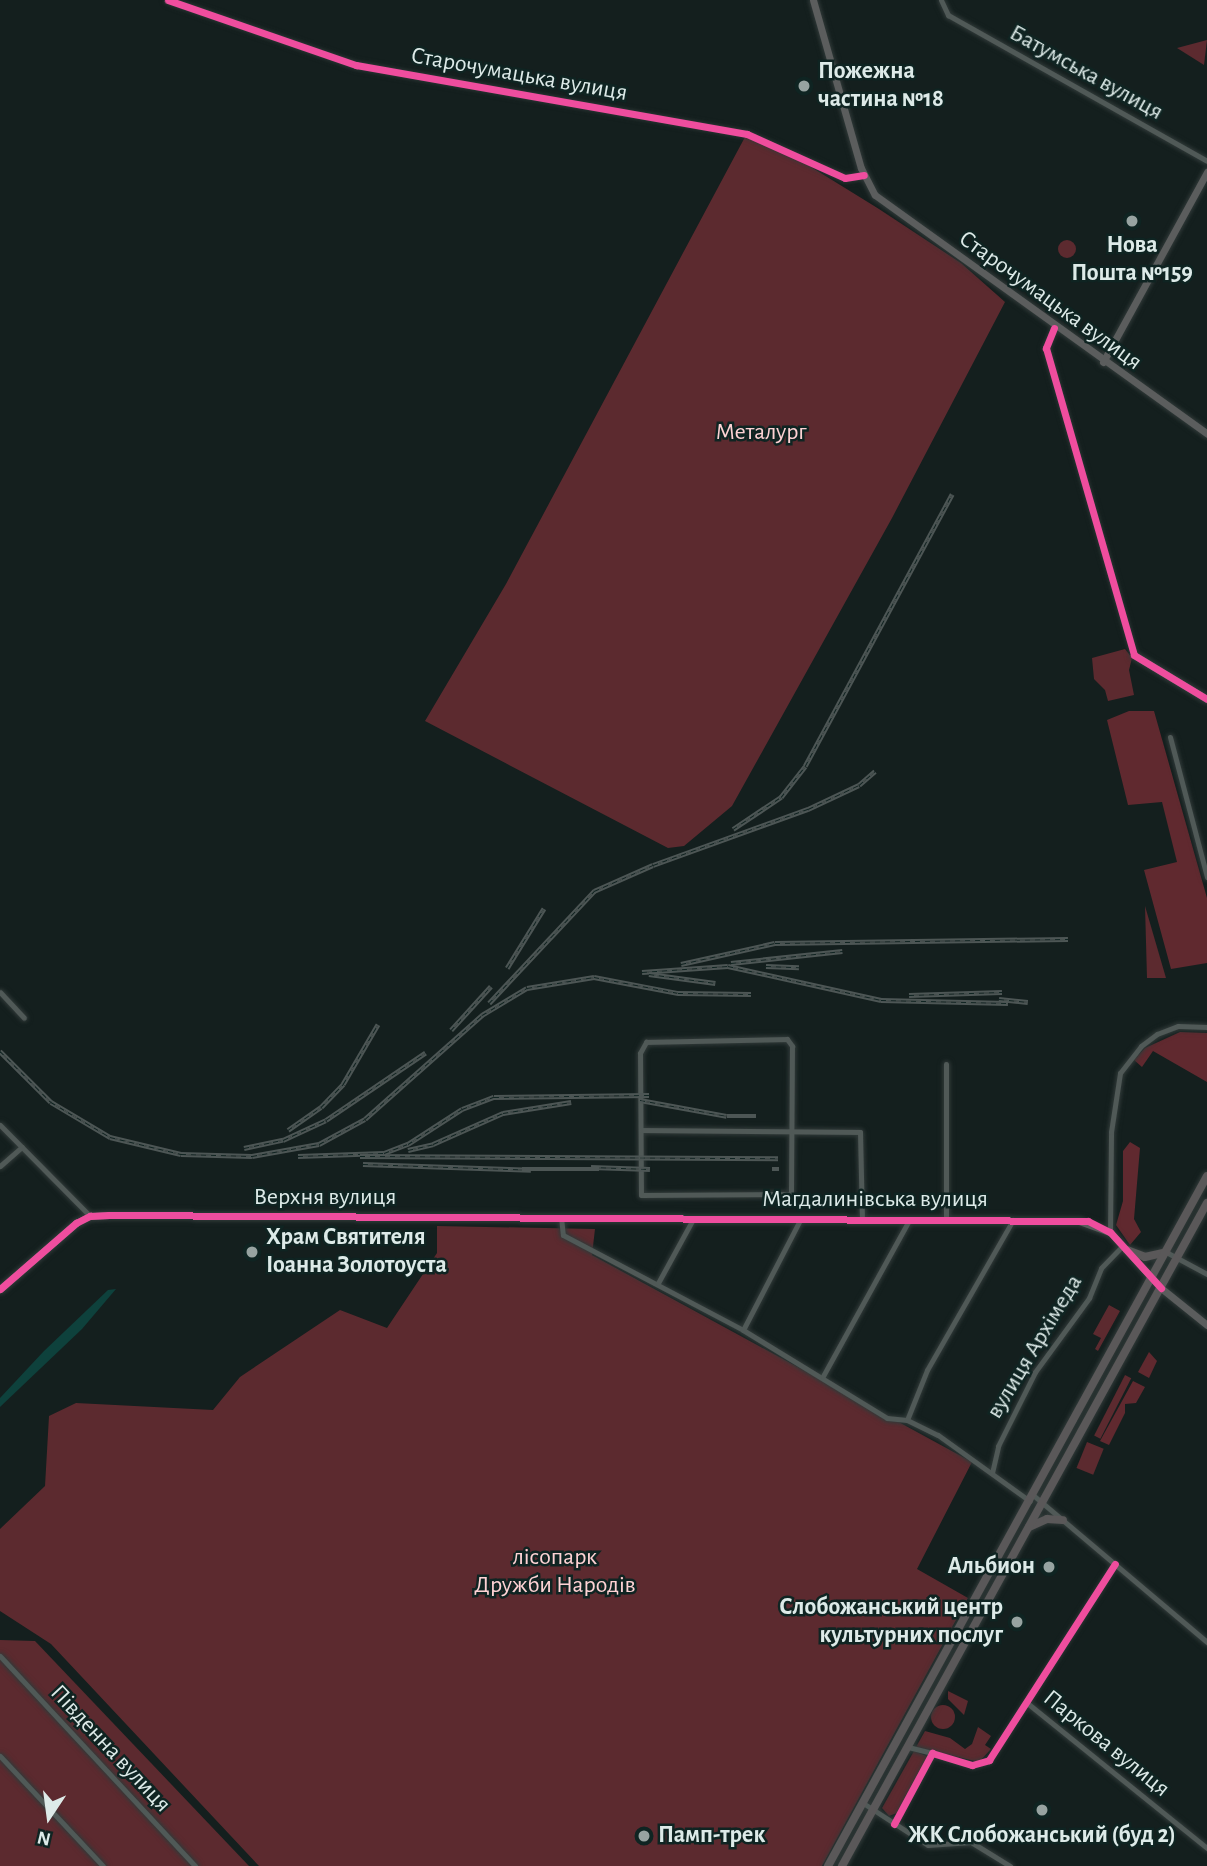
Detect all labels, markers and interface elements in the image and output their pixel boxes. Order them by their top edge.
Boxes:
street label: Батумська вулиця [1004,19,1168,127]
street label: Старочумацька вулиця [408,42,630,108]
place label: Пожежна частина №18 [818,58,944,114]
marker: Пожежна частина №18 [796,78,812,94]
marker: Нова Пошта №159 [1124,213,1140,229]
street label: Старочумацька вулиця [953,225,1147,377]
place label: Нова Пошта №159 [1071,232,1193,288]
park label: Металург [715,419,807,447]
street label: Верхня вулиця [254,1184,396,1212]
street label: Магдалинівська вулиця [762,1186,988,1214]
place label: Храм Святителя Іоанна Золотоуста [266,1224,447,1280]
marker: Храм Святителя Іоанна Золотоуста [244,1244,260,1260]
street label: вулиця Архімеда [981,1270,1089,1424]
park label: лісопарк Дружби Народів [474,1544,636,1600]
place label: Альбион [948,1553,1035,1581]
marker: Альбион [1041,1559,1057,1575]
place label: Слобожанський центр культурних послуг [779,1594,1003,1650]
marker: Слобожанський центр культурних послуг [1009,1614,1025,1630]
street label: Південна вулиця [44,1679,176,1819]
street label: Паркова вулиця [1037,1684,1175,1804]
north arrow [14,1782,84,1852]
marker: ЖК Слобожанський (буд 2) [1034,1802,1050,1818]
place label: Памп-трек [658,1822,765,1850]
place label: ЖК Слобожанський (буд 2) [908,1822,1176,1850]
text: N [36,1827,53,1849]
marker: Памп-трек [636,1828,652,1844]

